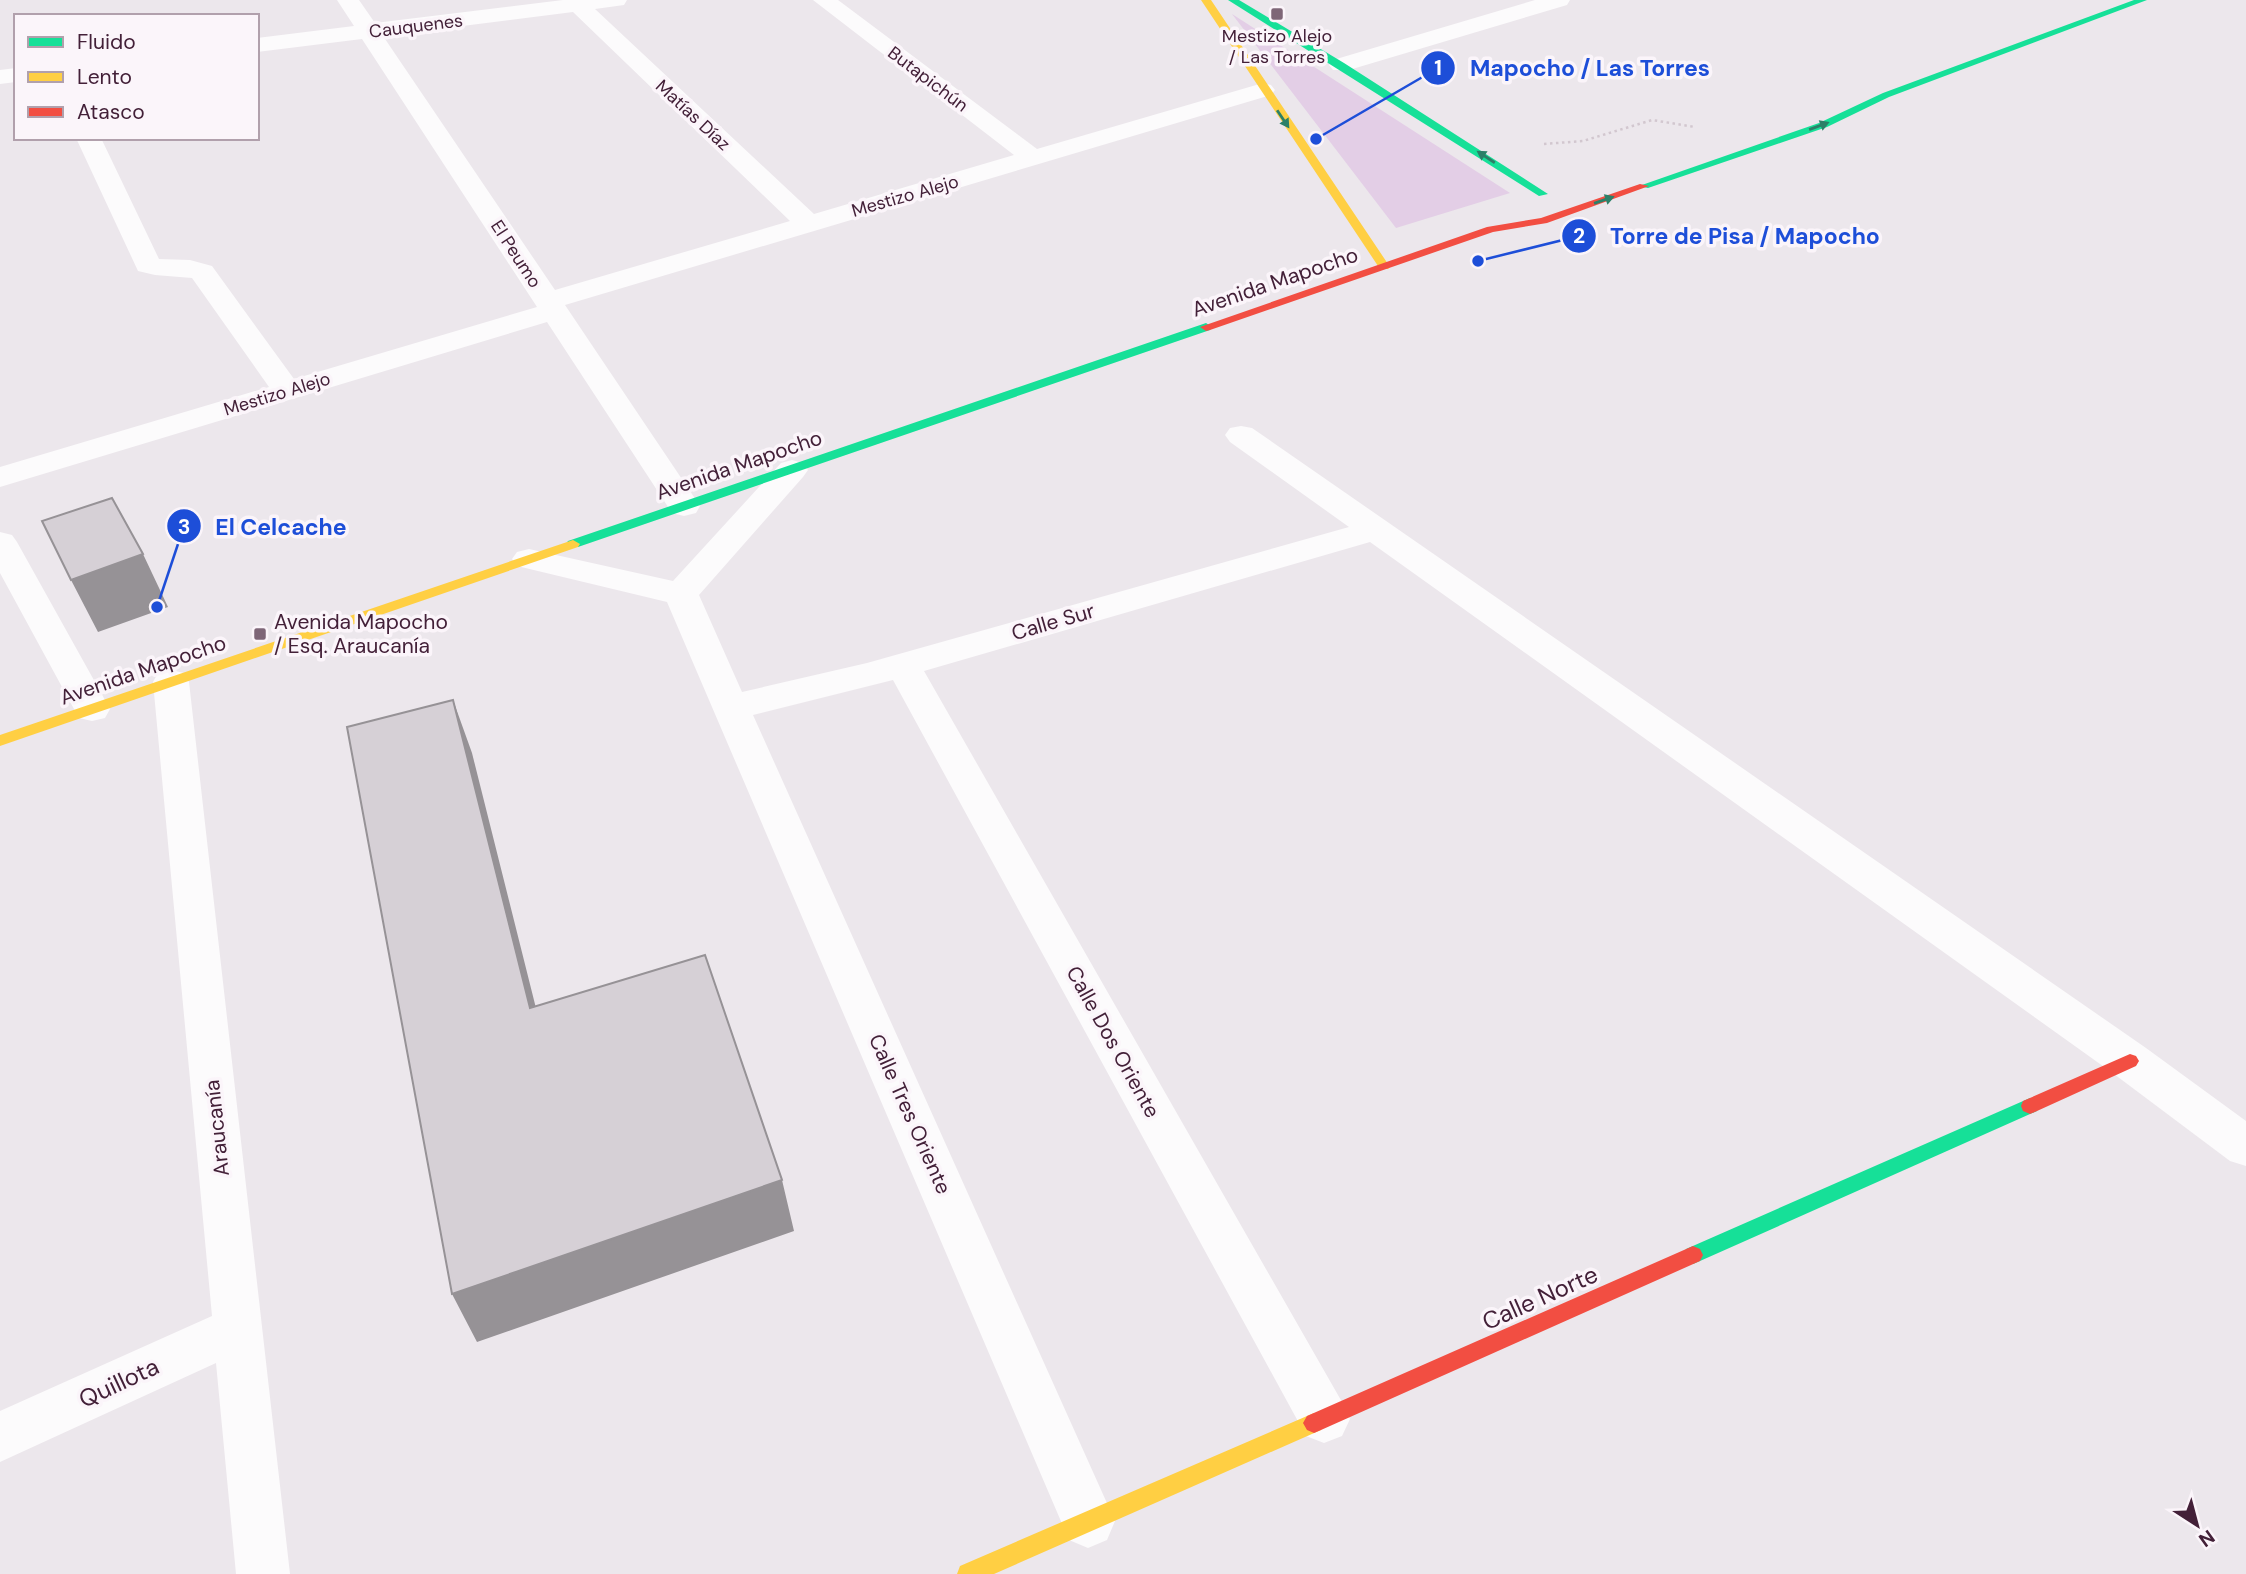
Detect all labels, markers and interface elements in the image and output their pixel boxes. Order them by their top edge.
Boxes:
marker: Mestizo Alejo / Las Torres [1269,6,1285,22]
street label: Cauquenes [368,8,464,44]
legend [14,14,259,140]
place label: Mestizo Alejo / Las Torres [1222,24,1332,69]
text: Fluido [77,28,136,56]
street label: Butapichún [883,41,973,117]
callout: Mapocho / Las Torres [1421,46,1724,90]
text: Mapocho / Las Torres [1470,53,1710,83]
text: 1 [1434,54,1442,82]
text: Lento [77,63,132,91]
street label: Matías Díaz [651,74,735,156]
text: Atasco [77,98,145,126]
one-way arrow [1276,110,1290,128]
one-way arrow [1809,120,1830,131]
one-way arrow [1476,151,1495,164]
street label: Mestizo Alejo [849,169,961,223]
one-way arrow [1594,194,1615,205]
callout: Torre de Pisa / Mapocho [1562,214,1894,258]
street label: El Peumo [485,216,547,292]
text: Torre de Pisa / Mapocho [1610,221,1880,251]
text: 2 [1573,222,1585,250]
street label: Avenida Mapocho [1188,240,1362,324]
street label: Mestizo Alejo [221,366,333,422]
street label: Avenida Mapocho [652,423,826,507]
callout: El Celcache [167,504,361,548]
text: El Celcache [215,512,347,542]
text: 3 [178,513,190,541]
street label: Calle Sur [1008,597,1098,647]
place label: Avenida Mapocho / Esq. Araucanía [274,608,448,660]
marker: Avenida Mapocho / Esq. Araucanía [252,626,268,642]
street label: Avenida Mapocho [56,628,230,712]
street label: Calle Dos Oriente [1060,961,1166,1123]
street label: Calle Tres Oriente [862,1030,958,1198]
street label: Araucanía [198,1078,236,1178]
street label: Calle Norte [1477,1258,1602,1337]
street label: Quillota [74,1351,164,1415]
north arrow [2162,1490,2232,1560]
text: N [2194,1524,2220,1553]

